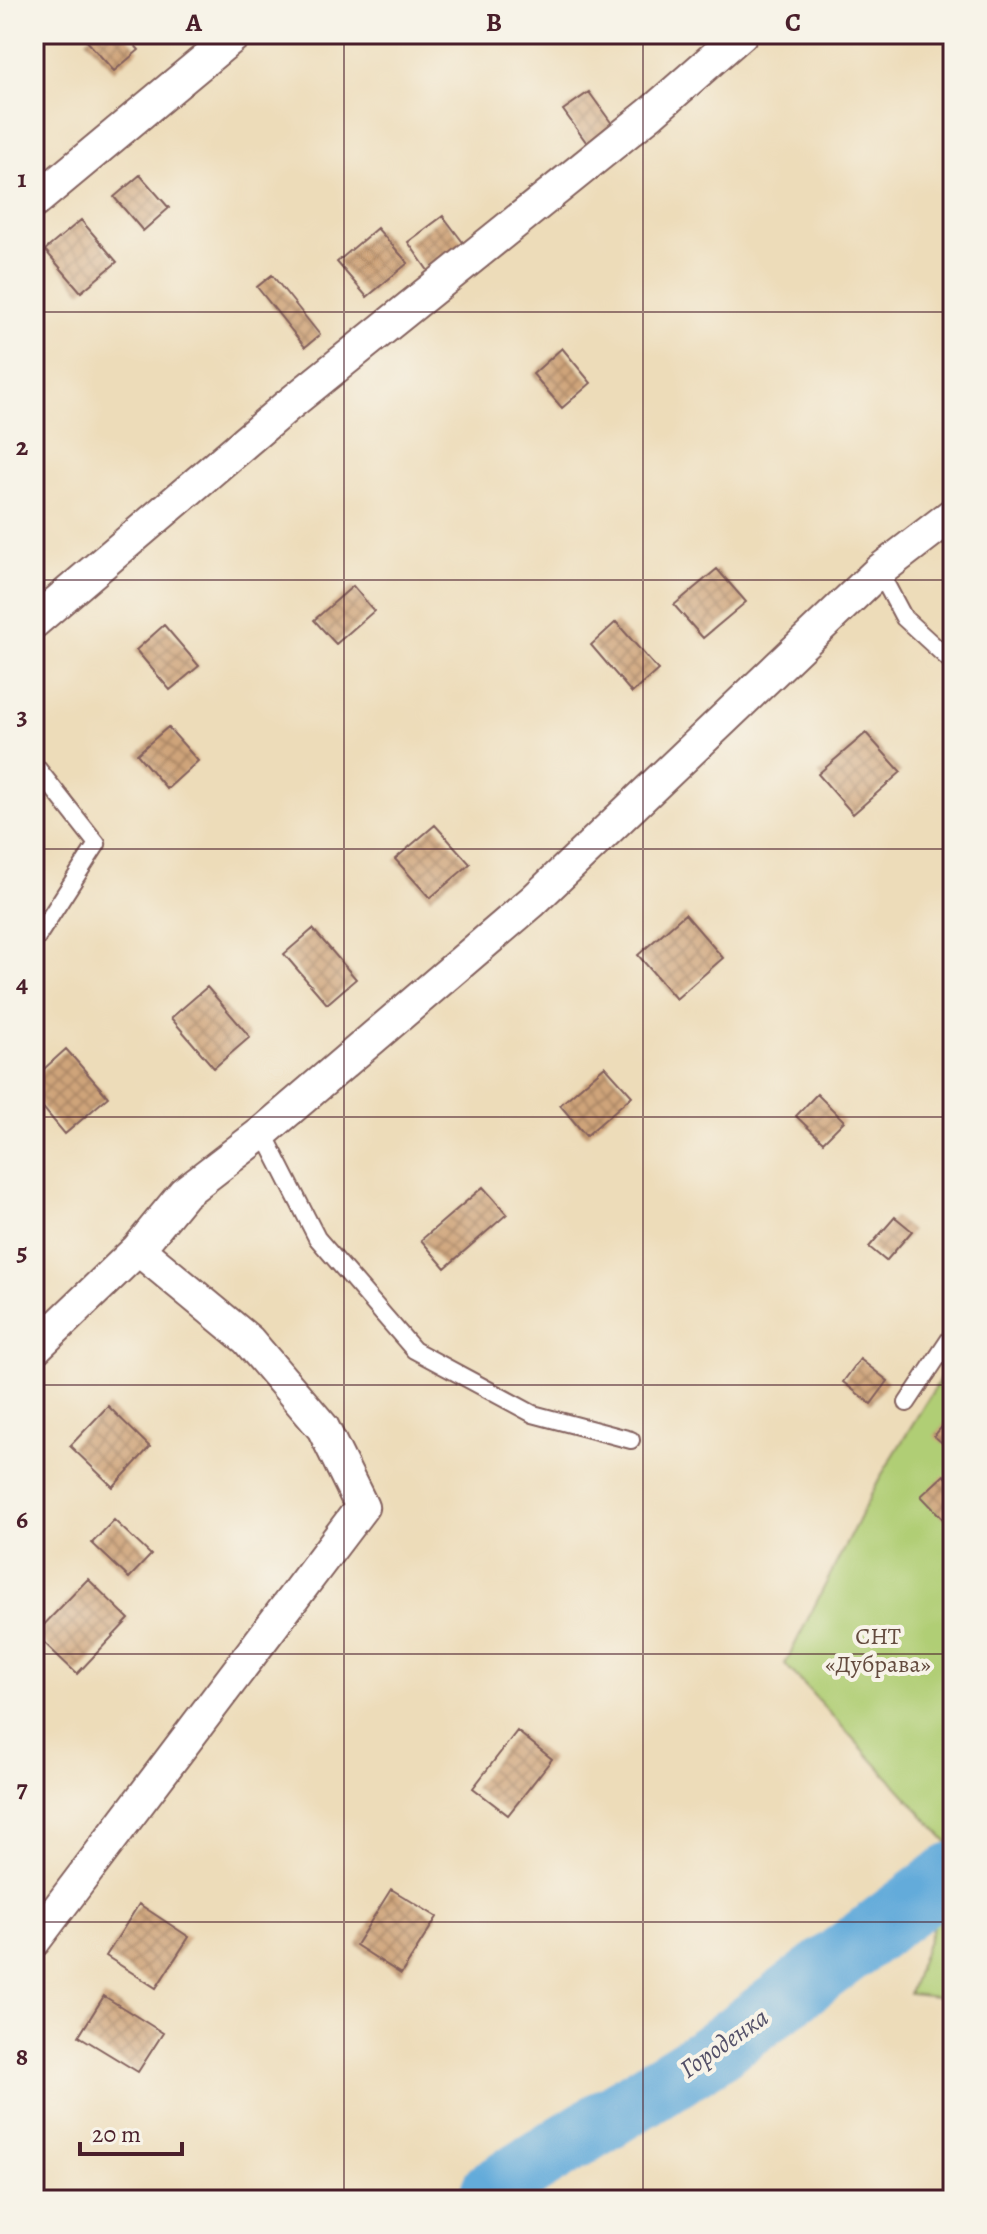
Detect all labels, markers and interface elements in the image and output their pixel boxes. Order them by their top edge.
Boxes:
text: A [185,5,203,40]
text: B [486,5,502,40]
text: C [785,5,801,40]
text: 1 [17,161,27,196]
text: 2 [16,429,29,464]
text: 3 [16,698,28,733]
text: 4 [16,966,28,1001]
text: 5 [16,1234,28,1269]
text: 6 [16,1502,28,1537]
park label: СНТ «Дубрава» [825,1620,931,1680]
text: 7 [16,1771,28,1806]
water label: Городенка [673,2000,775,2086]
text: 8 [16,2039,28,2074]
scale bar [80,2106,182,2156]
text: 20 m [92,2118,141,2150]

